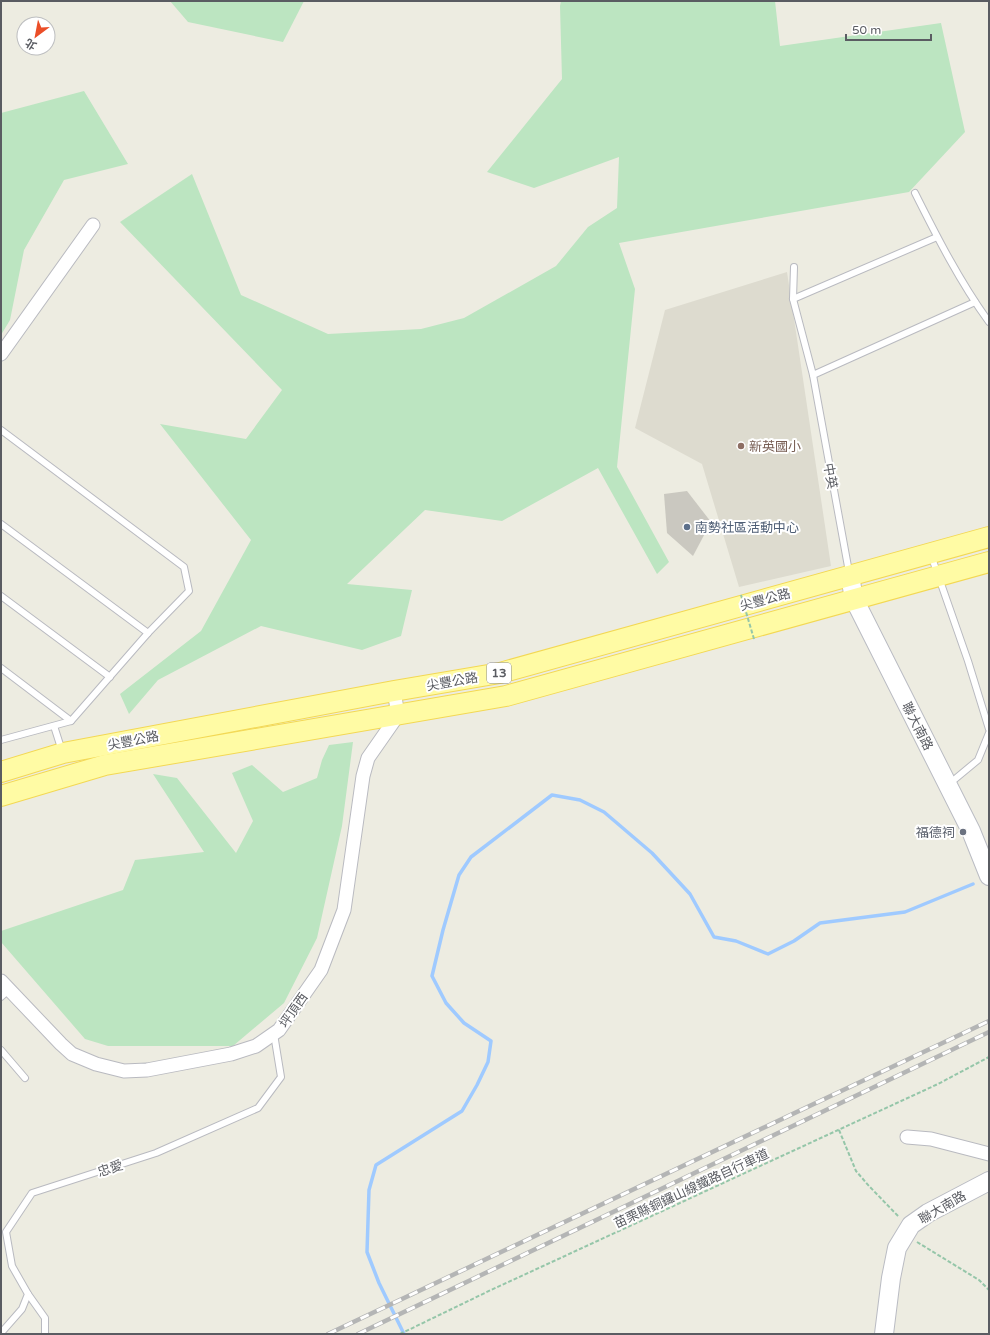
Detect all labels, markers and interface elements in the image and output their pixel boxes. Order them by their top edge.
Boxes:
north arrow [16,16,56,56]
scale bar [846,16,931,42]
text: 50 m [852,23,881,37]
text: 北 [23,36,39,52]
place label: 新英國小 [749,439,801,455]
marker: 新英國小 [736,441,746,451]
street label: 中英 [820,462,840,490]
place label: 南勢社區活動中心 [695,520,799,536]
marker: 南勢社區活動中心 [682,522,692,532]
street label: 尖豐公路 [738,586,792,614]
road number: 13 [487,663,511,683]
street label: 尖豐公路 [425,670,479,694]
street label: 聯大南路 [898,700,936,753]
street label: 尖豐公路 [106,728,160,754]
place label: 福德祠 [916,825,955,841]
marker: 福德祠 [958,827,968,837]
street label: 坪頂西 [276,990,312,1031]
street label: 苗栗縣銅鑼山線鐵路自行車道 [611,1146,771,1232]
street label: 忠愛 [95,1157,125,1181]
street label: 聯大南路 [916,1188,969,1228]

